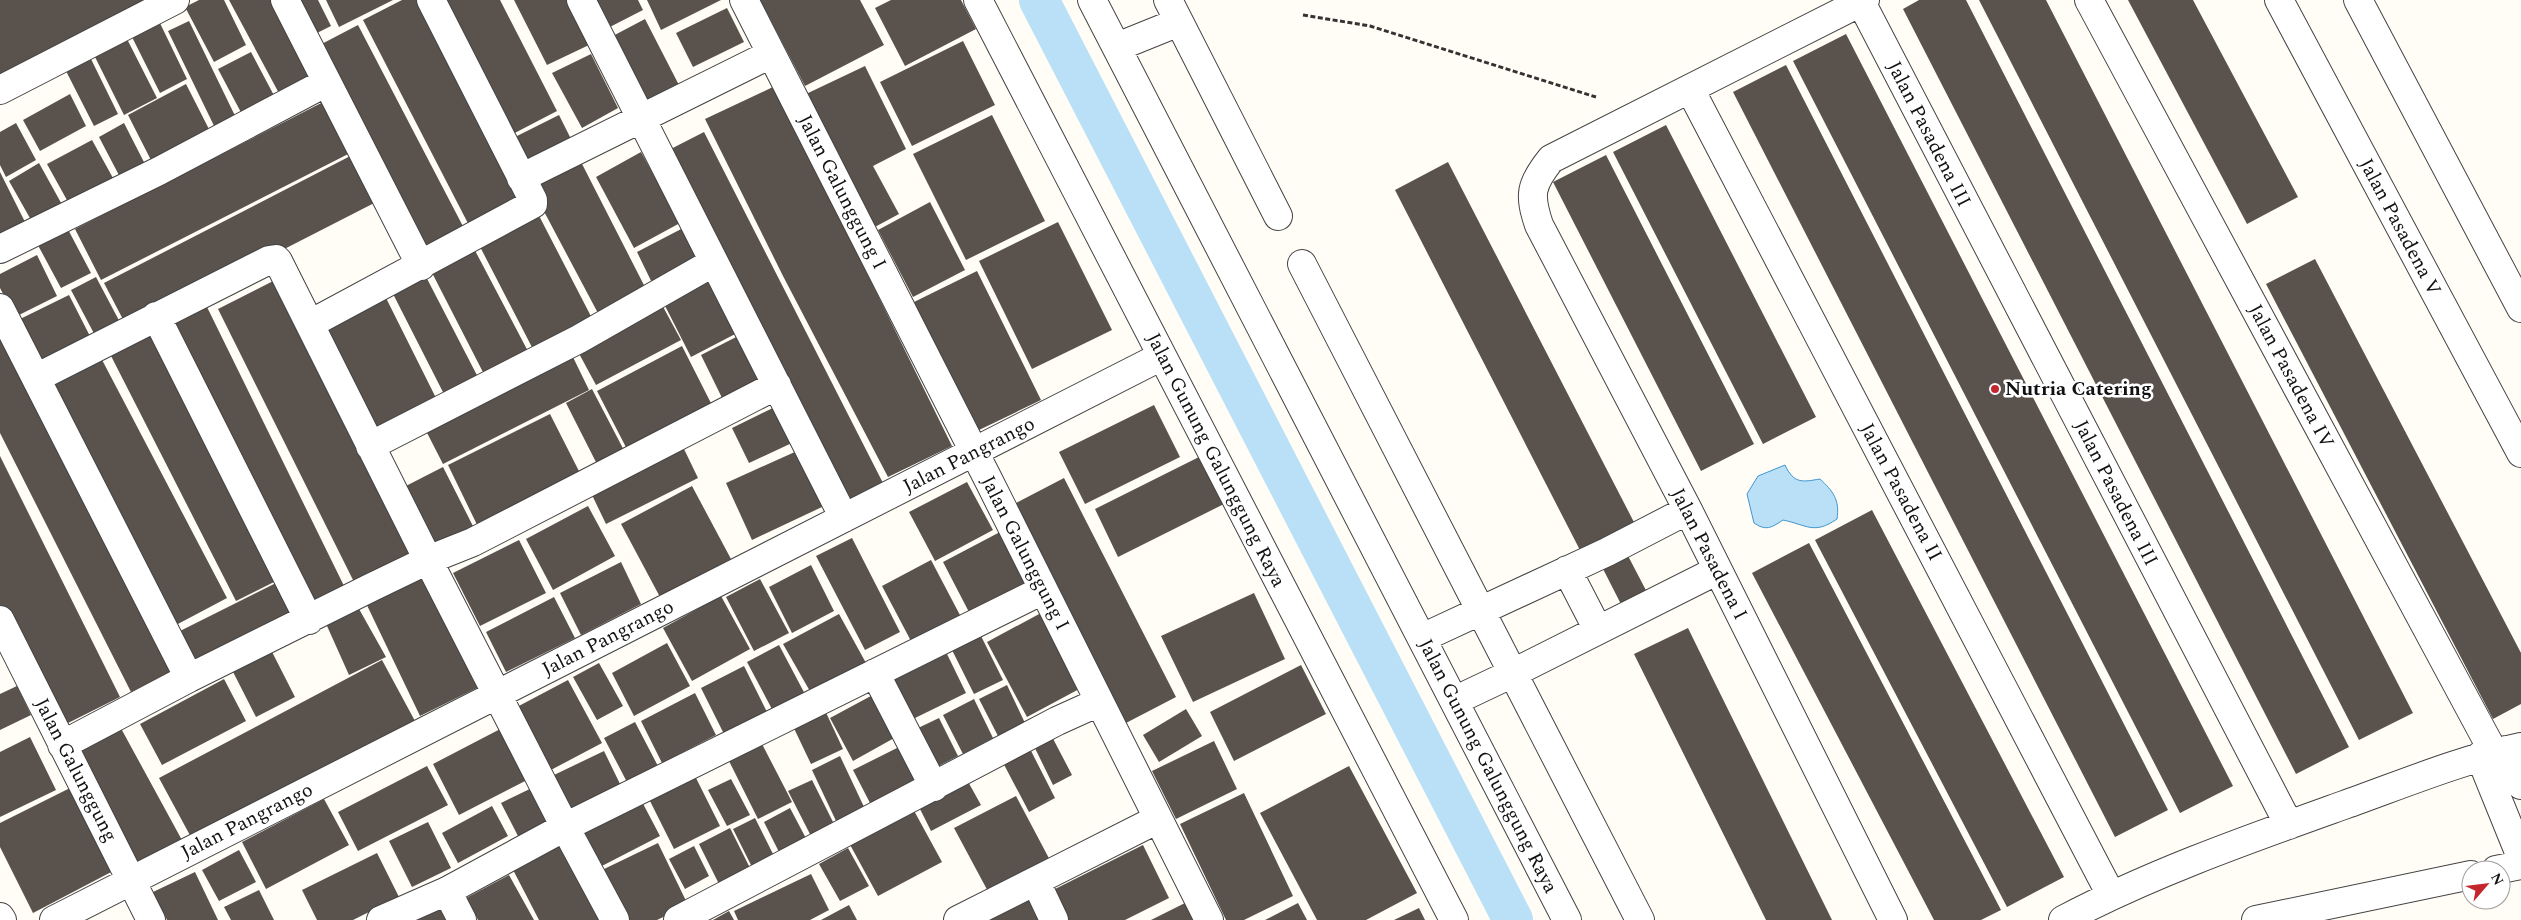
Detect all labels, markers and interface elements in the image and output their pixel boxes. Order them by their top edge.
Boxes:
street label: Jalan Pasadena III [1879,56,1979,212]
street label: Jalan Galunggung I [790,109,894,275]
street label: Jalan Pasadena V [2351,153,2449,301]
street label: Jalan Pasadena IV [2240,299,2342,454]
street label: Jalan Gunung Galunggung Raya [1139,327,1294,593]
place label: Nutria Catering [2005,374,2152,404]
marker: Nutria Catering [1989,383,2001,395]
street label: Jalan Pangrango [898,409,1040,501]
street label: Jalan Pasadena III [2066,415,2166,571]
street label: Jalan Pasadena II [1852,418,1950,566]
street label: Jalan Galunggung I [973,470,1077,636]
street label: Jalan Pasadena I [1663,483,1755,625]
street label: Jalan Pangrango [537,592,679,684]
street label: Jalan Gunung Galunggung Raya [1411,633,1566,899]
street label: Jalan Galunggung [27,693,125,847]
street label: Jalan Pangrango [176,775,318,867]
north arrow [2461,860,2511,910]
text: N [2485,869,2509,889]

